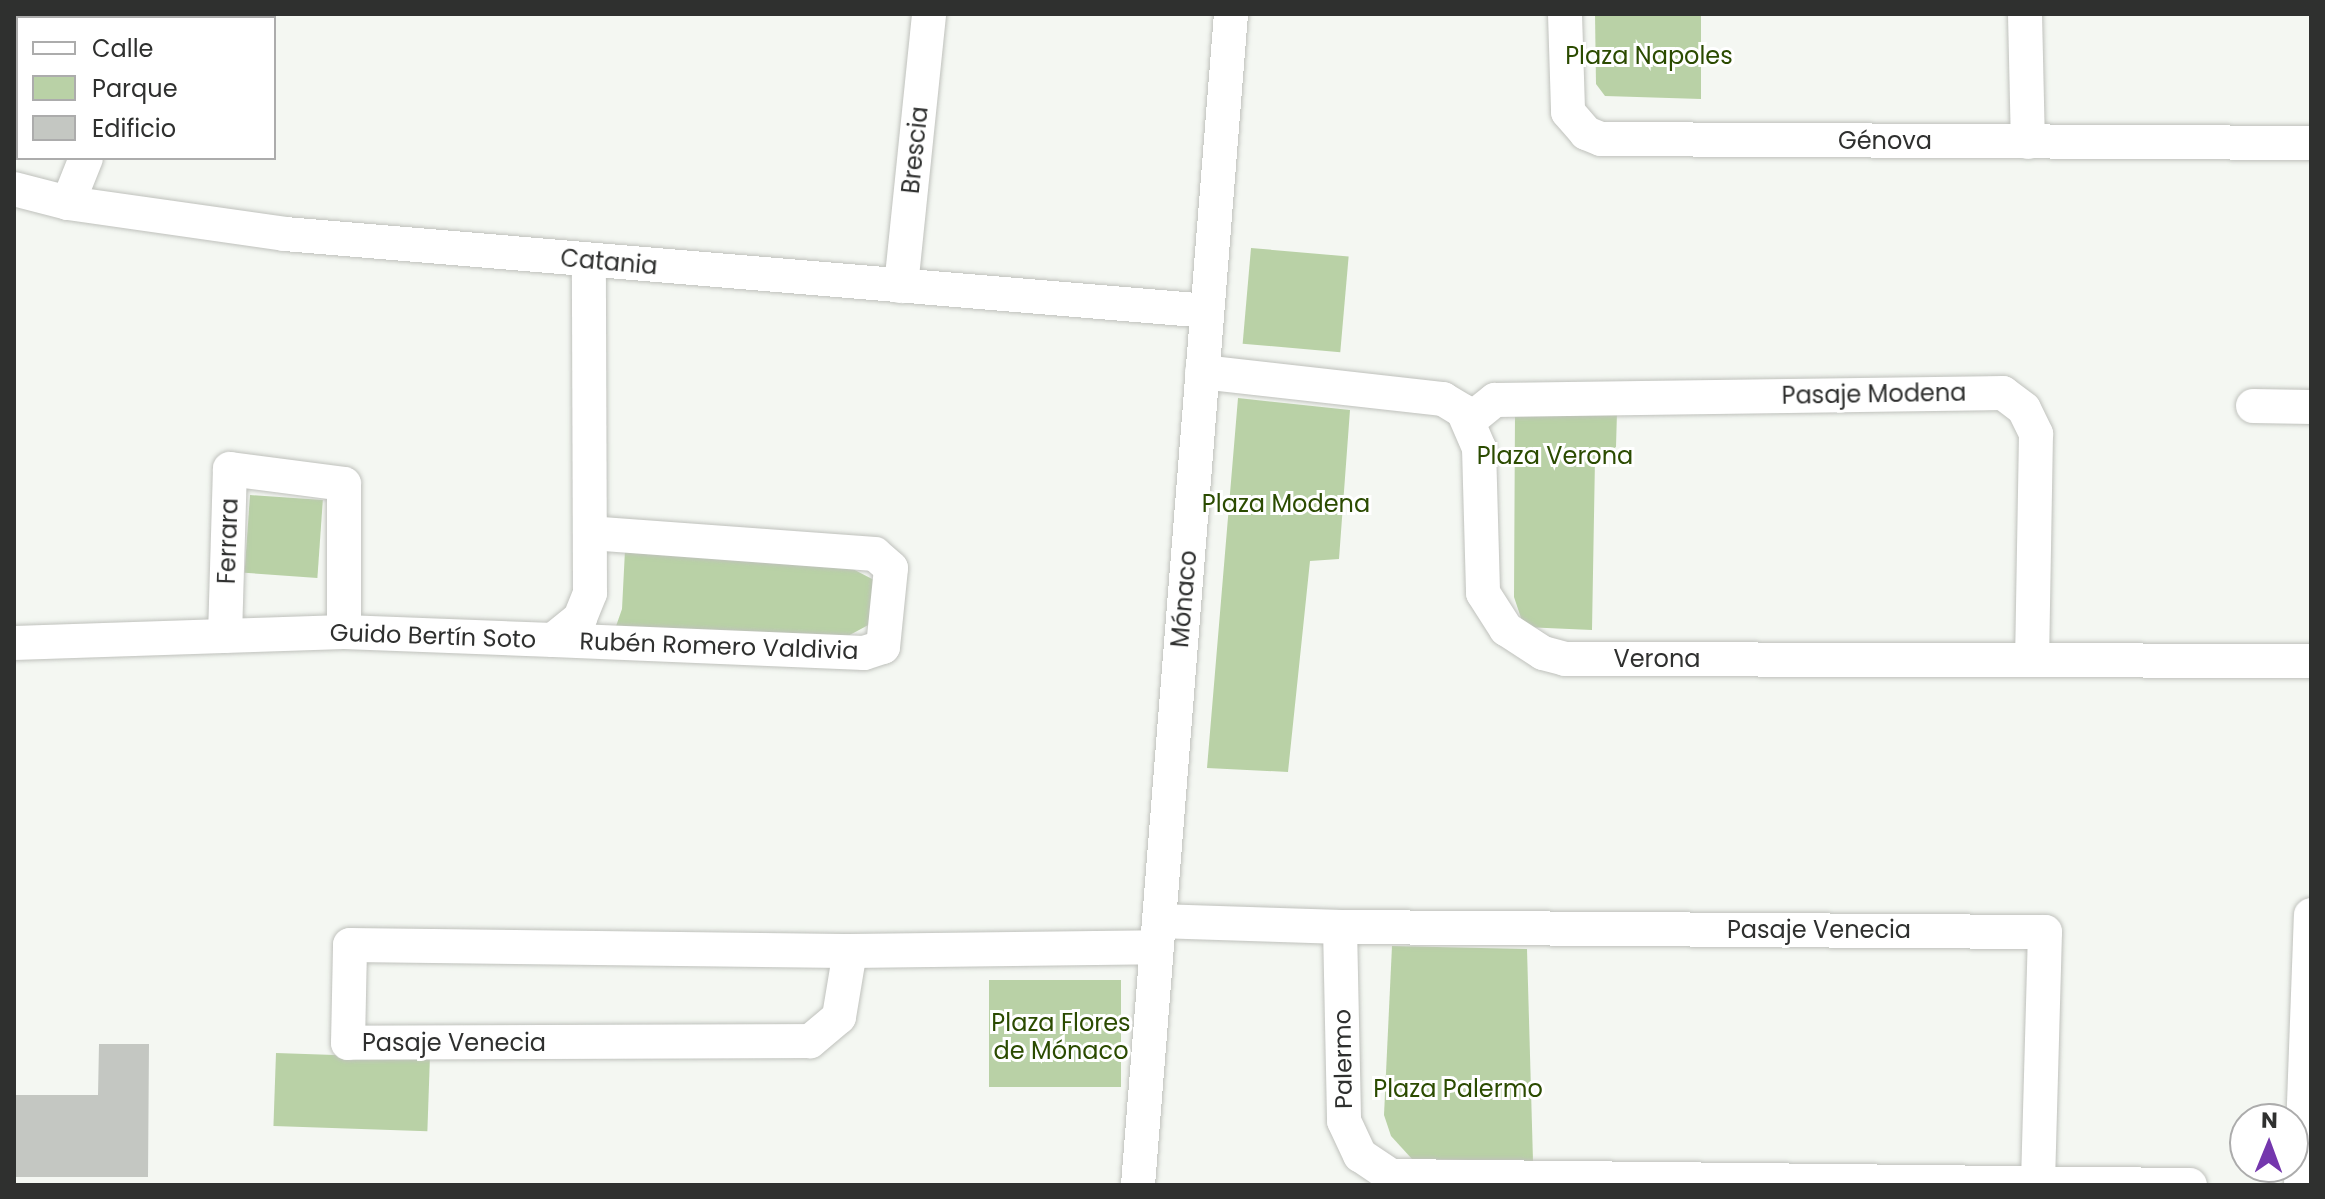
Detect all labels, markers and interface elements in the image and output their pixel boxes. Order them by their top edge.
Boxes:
legend [16,16,276,160]
text: Calle [92,32,153,65]
park label: Plaza Napoles [1565,42,1733,70]
text: Parque [92,72,178,105]
street label: Brescia [896,105,934,195]
text: Edificio [92,112,176,145]
street label: Génova [1838,127,1932,155]
street label: Catania [559,243,659,281]
street label: Pasaje Modena [1781,378,1967,410]
park label: Plaza Verona [1477,442,1633,470]
park label: Plaza Modena [1202,490,1370,518]
street label: Ferrara [212,497,244,585]
street label: Mónaco [1165,549,1203,649]
street label: Guido Bertín Soto [329,618,537,654]
street label: Rubén Romero Valdivia [579,627,859,665]
street label: Verona [1614,645,1700,673]
street label: Pasaje Venecia [1727,916,1911,944]
park label: Plaza Flores de Mónaco [991,1009,1131,1065]
street label: Palermo [1328,1009,1358,1109]
street label: Pasaje Venecia [362,1029,546,1057]
park label: Plaza Palermo [1373,1075,1543,1103]
north arrow [2229,1103,2309,1183]
text: N [2261,1105,2278,1136]

